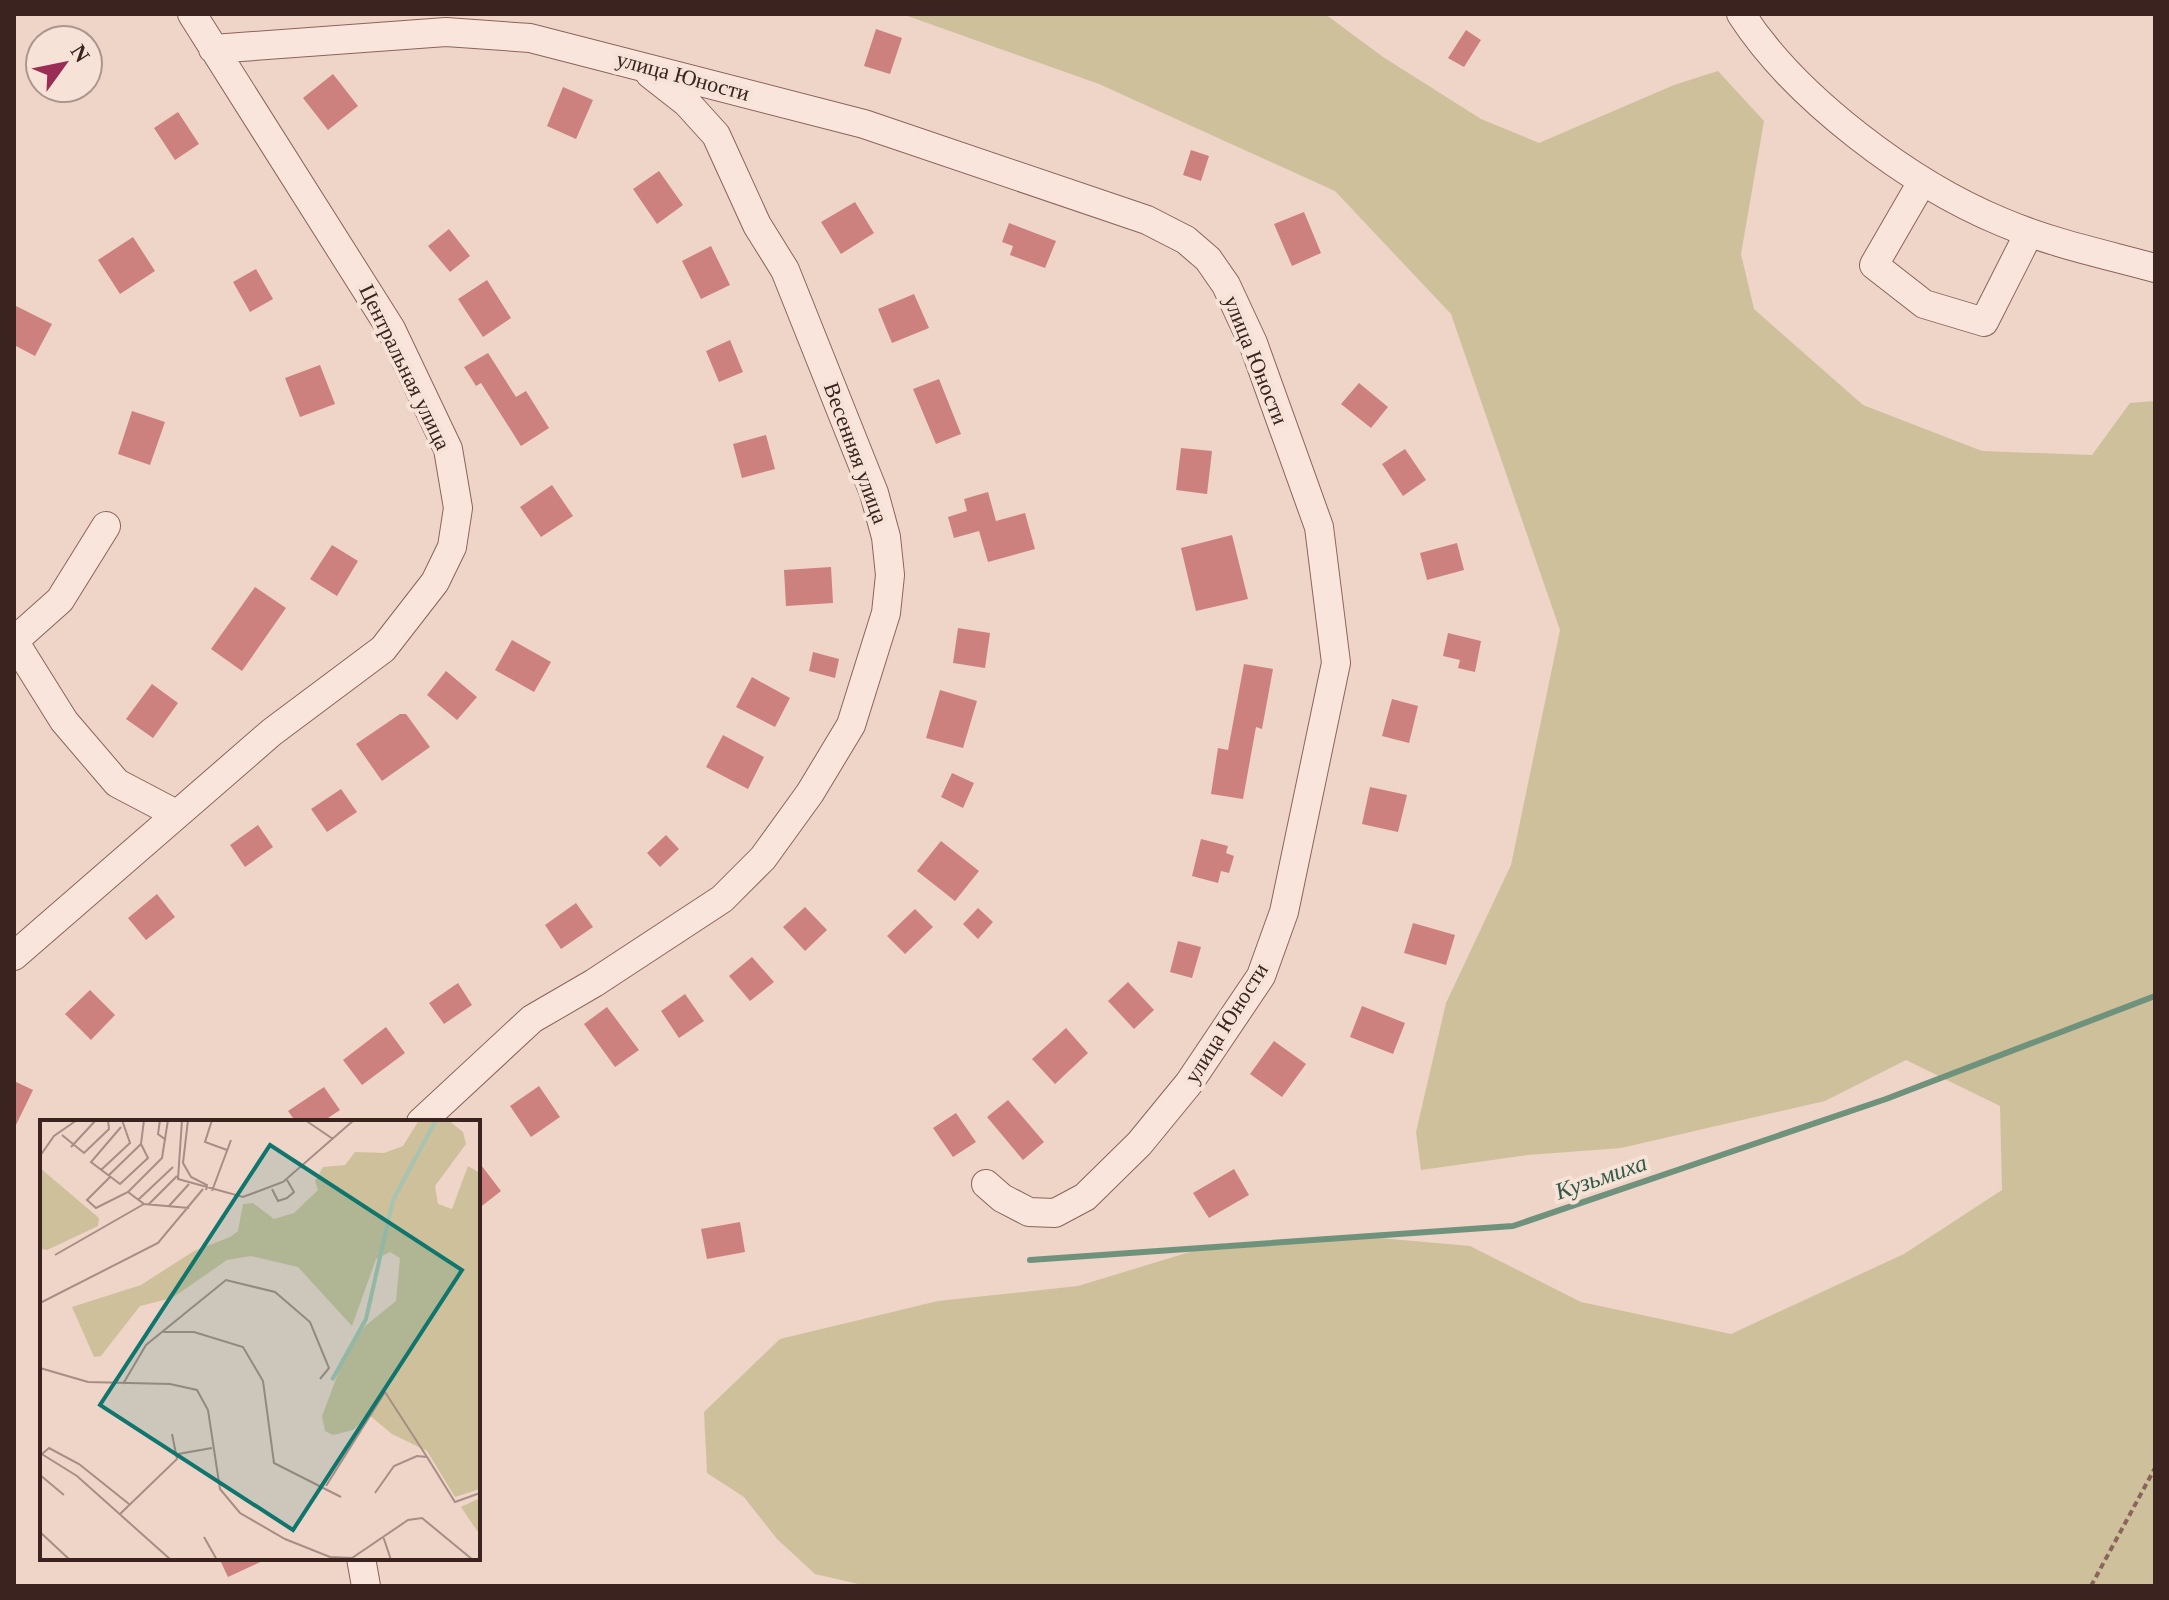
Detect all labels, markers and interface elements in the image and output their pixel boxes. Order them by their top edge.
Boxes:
north arrow [24,24,104,104]
text: N [66,40,95,67]
street label: улица Юности [614,46,753,106]
street label: Центральная улица [354,280,456,454]
street label: улица Юности [1219,292,1293,428]
street label: Весенняя улица [819,379,893,527]
street label: улица Юности [1179,958,1273,1088]
inset map [40,1120,480,1560]
water label: Кузьмиха [1551,1149,1650,1205]

